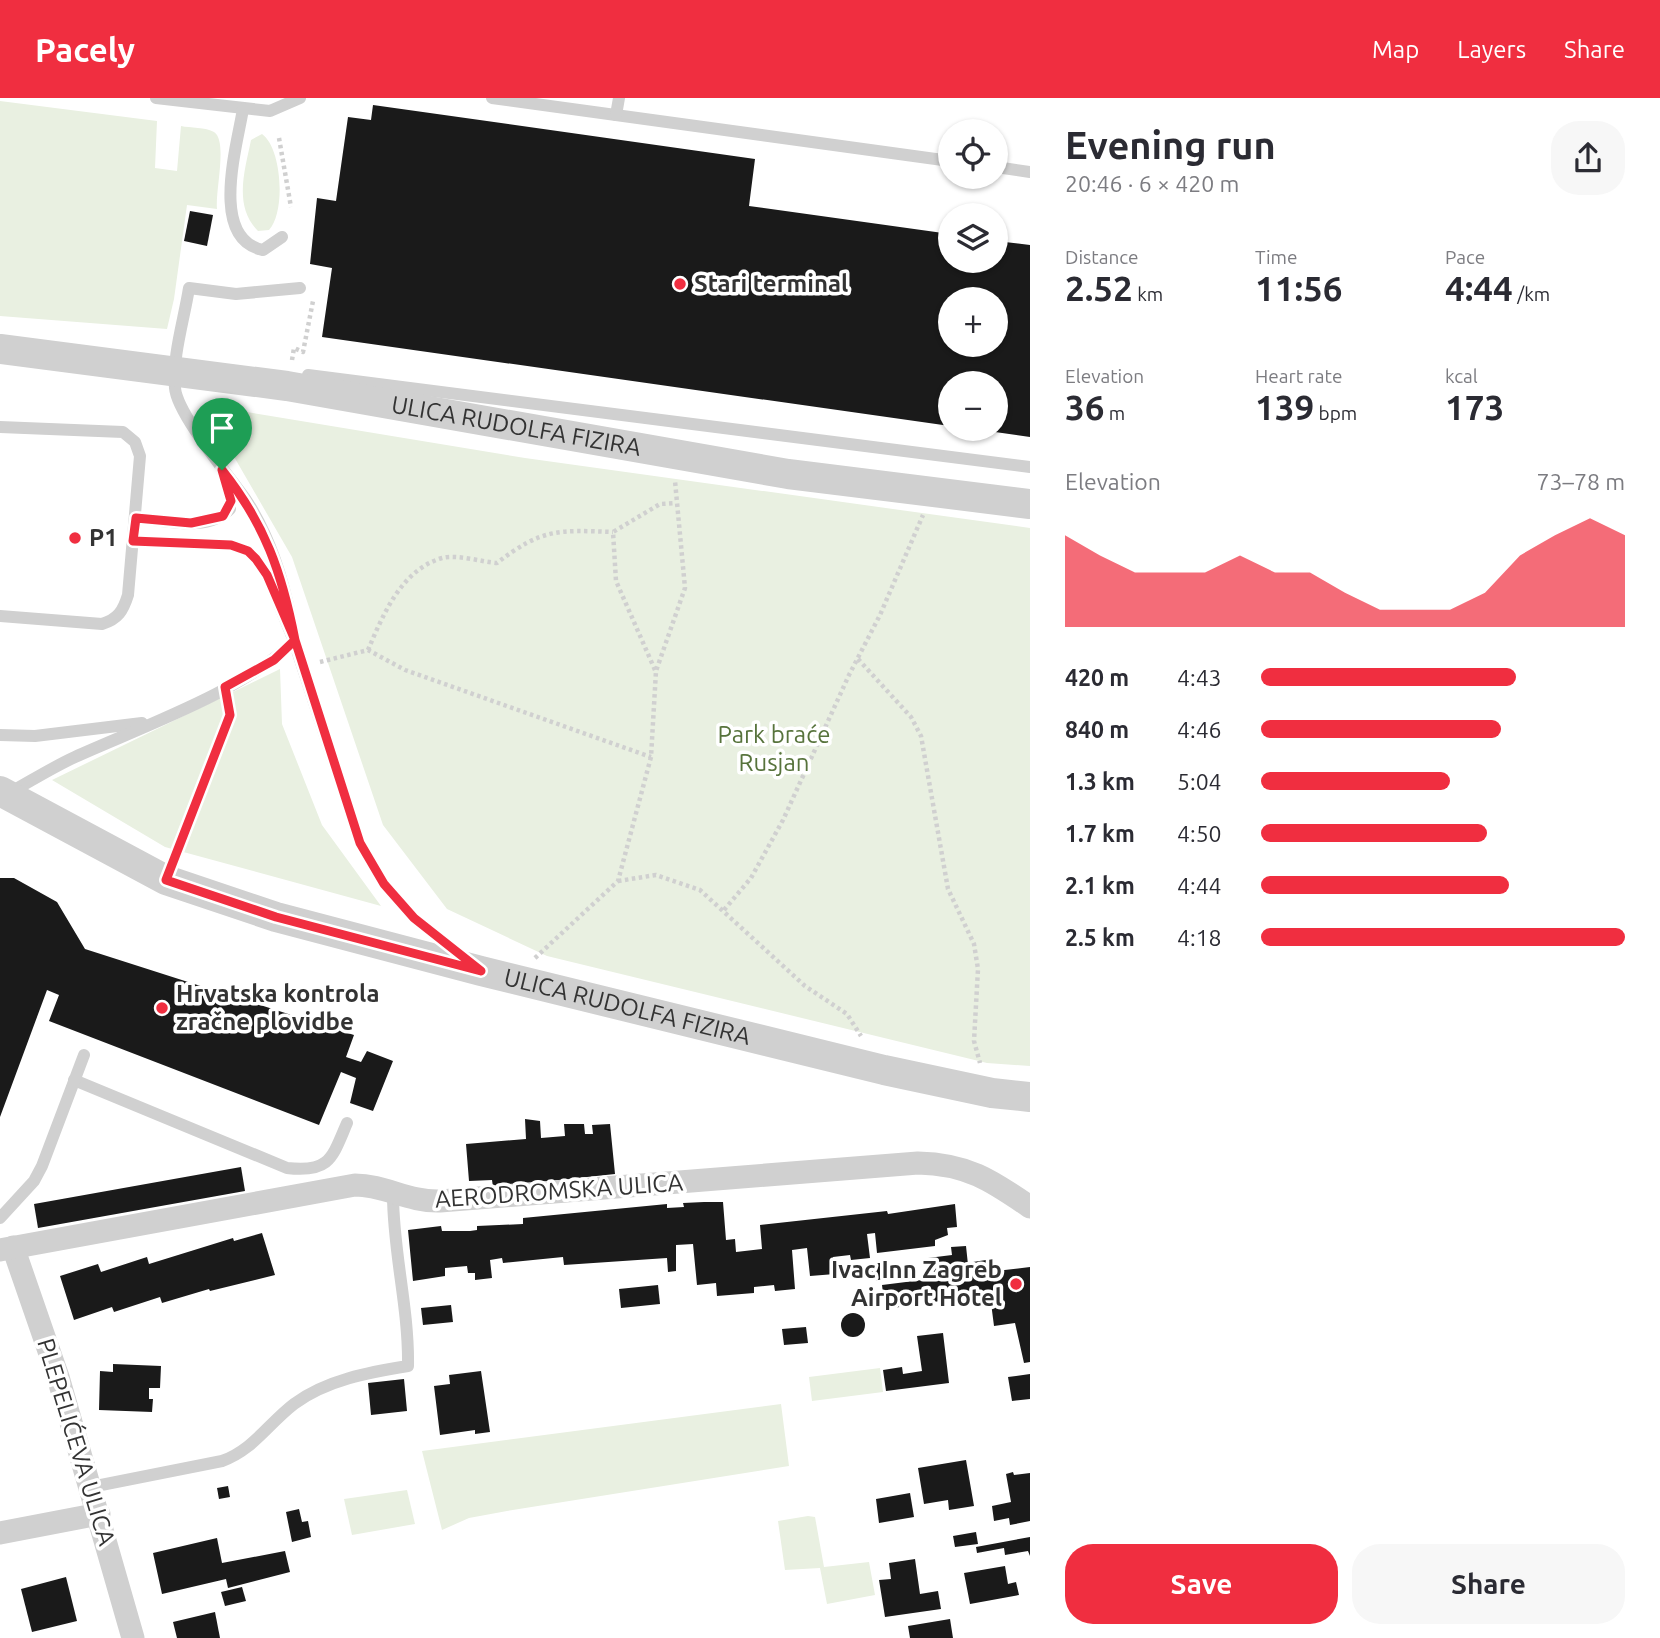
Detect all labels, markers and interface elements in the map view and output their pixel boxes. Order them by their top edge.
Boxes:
text: Pacely [35,31,135,68]
text: Map [1372,36,1419,63]
text: Layers [1457,36,1526,63]
text: Share [1564,36,1625,63]
map controls [938,119,1008,441]
button: locate [938,119,1008,189]
button: share [1551,121,1625,195]
text: Evening run [1065,124,1276,166]
text: 20:46 · 6 × 420 m [1065,171,1239,196]
button: layers [938,203,1008,273]
text: Distance [1065,246,1139,268]
text: Time [1255,246,1297,268]
text: Pace [1445,246,1485,268]
text: 2.52 [1065,268,1133,308]
text: 11:56 [1255,268,1343,308]
text: 4:44 [1445,268,1513,308]
place label: Stari terminal [694,270,848,297]
marker: Stari terminal [672,276,688,292]
text: km [1133,283,1163,305]
text: /km [1513,283,1550,305]
button: + [938,287,1008,357]
text: Elevation [1065,365,1144,387]
text: Heart rate [1255,365,1342,387]
text: kcal [1445,365,1478,387]
button: − [938,371,1008,441]
text: 36 [1065,387,1104,427]
text: 139 [1255,387,1314,427]
text: 173 [1445,387,1504,427]
street label: ULICA RUDOLFA FIZIRA [389,391,644,461]
pin [192,398,252,470]
text: m [1104,402,1125,424]
text: bpm [1314,402,1357,424]
icon: arrive [203,409,241,447]
text: Elevation [1065,469,1161,494]
text: 73–78 m [1537,469,1625,494]
place label: P1 [89,524,118,551]
marker: P1 [67,530,83,546]
text: 420 m [1065,665,1129,690]
text: 4:43 [1177,665,1222,690]
text: 840 m [1065,717,1129,742]
text: 4:46 [1177,717,1222,742]
park label: Park braće Rusjan [718,721,830,776]
text: 1.3 km [1065,769,1135,794]
text: 5:04 [1177,769,1222,794]
text: 1.7 km [1065,821,1135,846]
text: 4:50 [1177,821,1222,846]
text: 2.1 km [1065,873,1135,898]
text: 4:44 [1177,873,1222,898]
text: 2.5 km [1065,925,1135,950]
text: 4:18 [1177,925,1222,950]
street label: ULICA RUDOLFA FIZIRA [501,963,754,1050]
place label: Hrvatska kontrola zračne plovidbe [176,980,380,1035]
marker: Hrvatska kontrola zračne plovidbe [154,1000,170,1016]
street label: AERODROMSKA ULICA [434,1168,684,1213]
place label: Ivac Inn Zagreb Airport Hotel [831,1256,1002,1311]
marker: Ivac Inn Zagreb Airport Hotel [1008,1276,1024,1292]
street label: PLEPELIĆEVA ULICA [32,1335,122,1549]
button: Save [1065,1544,1338,1624]
button: Share [1352,1544,1625,1624]

